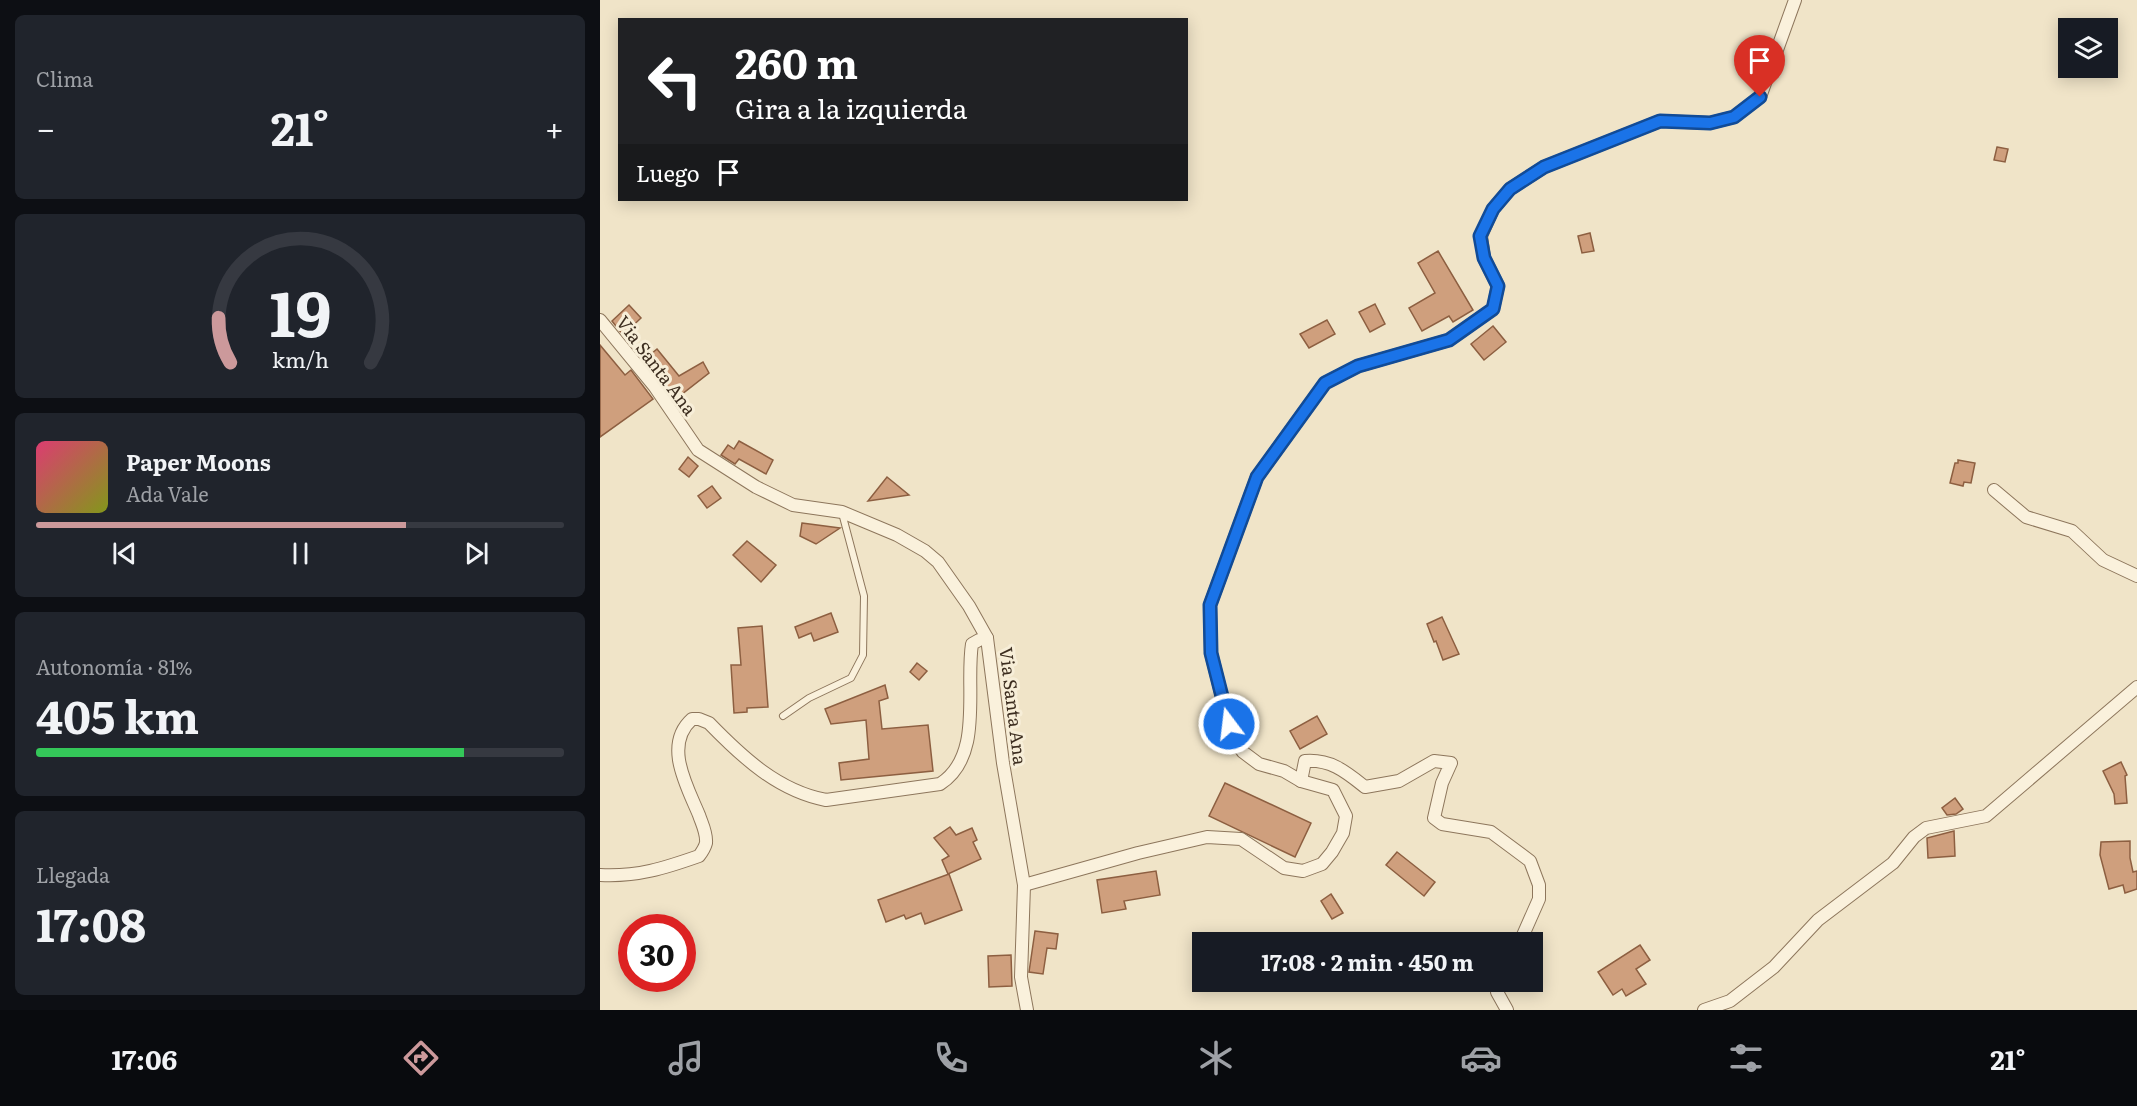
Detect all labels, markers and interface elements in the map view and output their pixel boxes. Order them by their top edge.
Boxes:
map controls [2058,18,2118,78]
button: layers [2058,18,2118,78]
text: 260 m [735,30,858,92]
pin [1734,35,1785,97]
icon: left [636,42,714,120]
icon: arrive [1743,44,1776,77]
text: Clima [36,63,93,93]
text: Gira a la izquierda [735,87,967,127]
text: 21° [271,93,329,160]
text: − [36,102,55,151]
text: + [545,102,564,151]
text: Luego [636,156,700,189]
icon: arrive [712,156,745,189]
text: 19 [269,264,331,356]
street label: Via Santa Ana [610,309,704,421]
text: km/h [271,343,329,375]
text: Paper Moons [126,445,271,478]
text: Ada Vale [126,478,209,508]
icon: previous [108,537,141,570]
icon: pause [284,537,317,570]
icon: next [460,537,493,570]
street label: Via Santa Ana [993,645,1035,767]
text: Autonomía · 81% [36,651,193,681]
text: 405 km [36,681,199,748]
position arrow [1197,692,1261,756]
text: Llegada [36,859,110,889]
text: 17:08 [36,889,146,956]
speed limit sign: 30 [618,914,696,992]
text: 17:08 · 2 min · 450 m [1261,945,1474,978]
icon: directions [400,1037,442,1079]
icon: music [665,1037,707,1079]
icon: phone [930,1037,972,1079]
icon: climate [1195,1037,1237,1079]
icon: car [1460,1037,1502,1079]
icon: filters [1725,1037,1767,1079]
text: 17:06 [111,1038,177,1078]
text: 21° [1990,1038,2025,1078]

